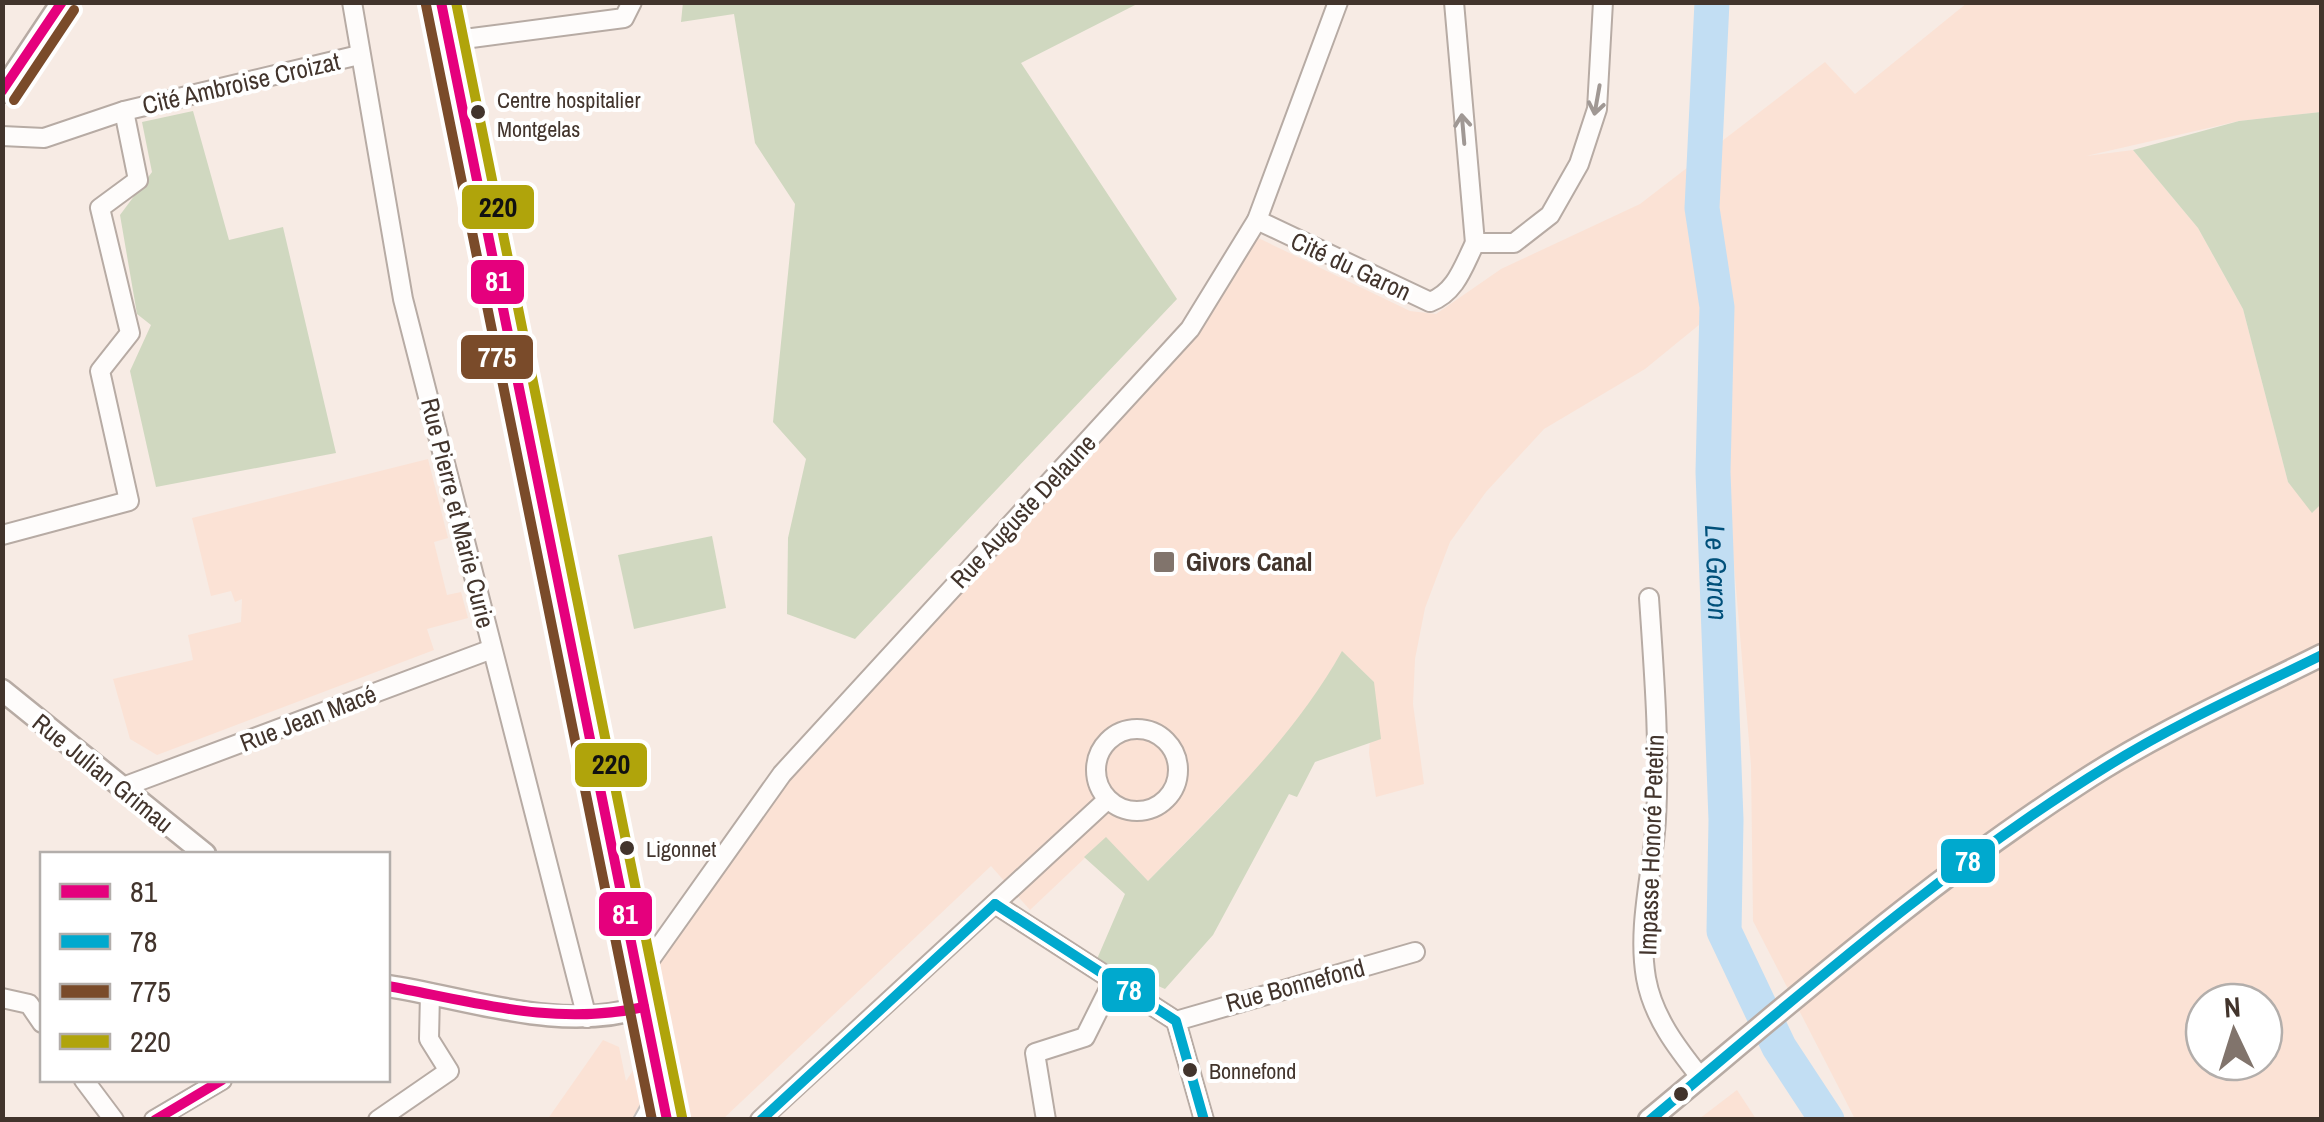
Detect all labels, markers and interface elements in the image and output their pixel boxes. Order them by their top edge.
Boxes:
street label: Cité Ambroise Croizat [139,44,343,122]
one-way arrow [1587,83,1606,115]
place label: Centre hospitalier Montgelas [497,85,640,144]
marker: Centre hospitalier Montgelas [468,102,488,122]
one-way arrow [1453,114,1472,146]
line badge: 220 [460,183,536,231]
text: 220 [479,188,517,226]
street label: Cité du Garon [1285,223,1417,309]
line badge: 81 [469,258,526,306]
text: 81 [485,262,511,300]
line badge: 775 [459,333,535,381]
text: 775 [478,338,516,376]
street label: Rue Pierre et Marie Curie [413,394,503,632]
street label: Rue Auguste Delaune [943,426,1103,596]
water label: Le Garon [1696,524,1738,621]
place label: Givors Canal [1186,545,1312,579]
marker: Givors Canal [1151,549,1177,575]
street label: Rue Jean Macé [235,676,381,760]
street label: Rue Julian Grimau [25,706,181,840]
street label: Impasse Honoré Petetin [1630,734,1672,956]
line badge: 220 [573,741,649,789]
text: 220 [592,745,630,783]
place label: Ligonnet [646,834,716,864]
line badge: 78 [1939,837,1997,885]
marker: Ligonnet [617,838,637,858]
text: 78 [1955,842,1981,880]
legend [40,852,390,1082]
text: 81 [130,871,158,911]
line badge: 81 [597,890,654,938]
text: 81 [612,895,638,933]
text: 78 [130,921,157,961]
street label: Rue Bonnefond [1222,950,1368,1020]
line badge: 78 [1100,966,1157,1014]
text: 775 [130,971,171,1011]
text: 78 [1116,971,1142,1009]
north arrow [2184,982,2284,1082]
text: N [2223,988,2242,1027]
text: 220 [130,1021,171,1061]
place label: Bonnefond [1209,1056,1296,1086]
marker: Bonnefond [1180,1060,1200,1080]
unlabelled marker [1671,1084,1691,1104]

